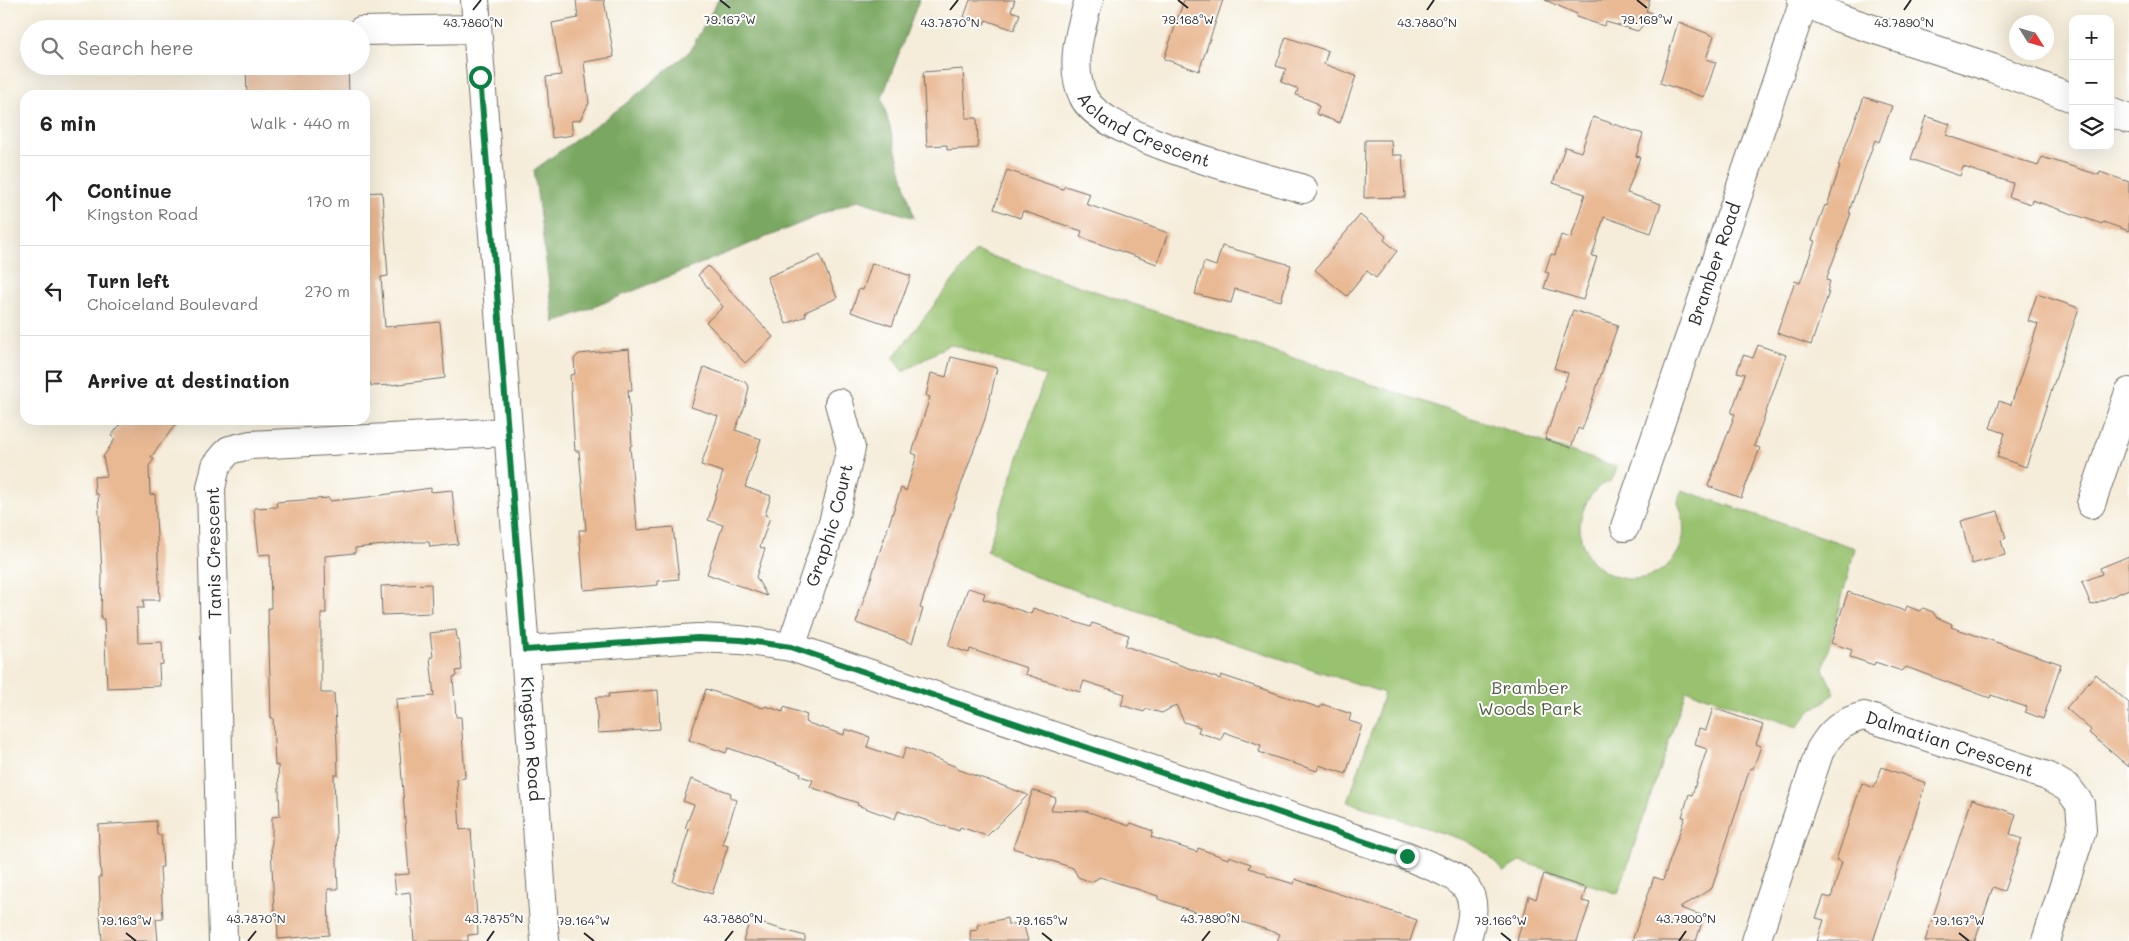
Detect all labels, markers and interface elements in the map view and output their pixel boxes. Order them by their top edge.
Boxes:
text: 79.167°W [704,11,756,27]
text: 79.168°W [1162,11,1214,27]
text: 79.169°W [1621,11,1673,27]
text: 43.7860°N [443,14,503,30]
text: 43.7870°N [920,14,980,30]
text: 43.7880°N [1397,14,1457,30]
text: 43.7890°N [1874,14,1934,30]
north arrow [2009,15,2054,60]
map controls [2069,15,2114,150]
button: + [2069,15,2114,60]
search box [20,20,370,75]
icon: search [38,34,66,62]
text: Search here [78,35,194,60]
button: − [2069,60,2114,105]
route start [469,66,492,89]
street label: Acland Crescent [1072,88,1214,172]
button: layers [2069,105,2114,150]
text: 6 min [40,109,96,136]
text: Walk · 440 m [250,112,350,133]
text: Continue [87,178,172,203]
icon: ahead [40,187,68,215]
text: 170 m [306,190,350,211]
street label: Bramber Road [1682,199,1746,328]
text: Kingston Road [87,203,198,224]
text: Turn left [87,268,170,293]
icon: left [40,277,68,305]
text: 270 m [304,280,350,301]
text: Choiceland Boulevard [87,293,258,314]
icon: arrive [40,367,68,395]
text: Arrive at destination [87,368,290,393]
street label: Graphic Court [799,461,858,589]
street label: Tanis Crescent [200,487,226,620]
park label: Bramber Woods Park [1478,675,1582,720]
street label: Kingston Road [516,676,548,802]
street label: Dalmatian Crescent [1863,704,2037,782]
route end [1396,845,1419,868]
text: 43.7870°N [226,910,286,926]
text: 43.7875°N [465,910,523,926]
text: 43.7880°N [703,910,763,926]
text: 43.7890°N [1180,910,1240,926]
text: 43.7900°N [1656,910,1716,926]
text: 79.163°W [100,912,152,928]
text: 79.164°W [558,912,610,928]
text: 79.165°W [1016,912,1068,928]
text: 79.166°W [1475,912,1527,928]
text: 79.167°W [1933,912,1985,928]

